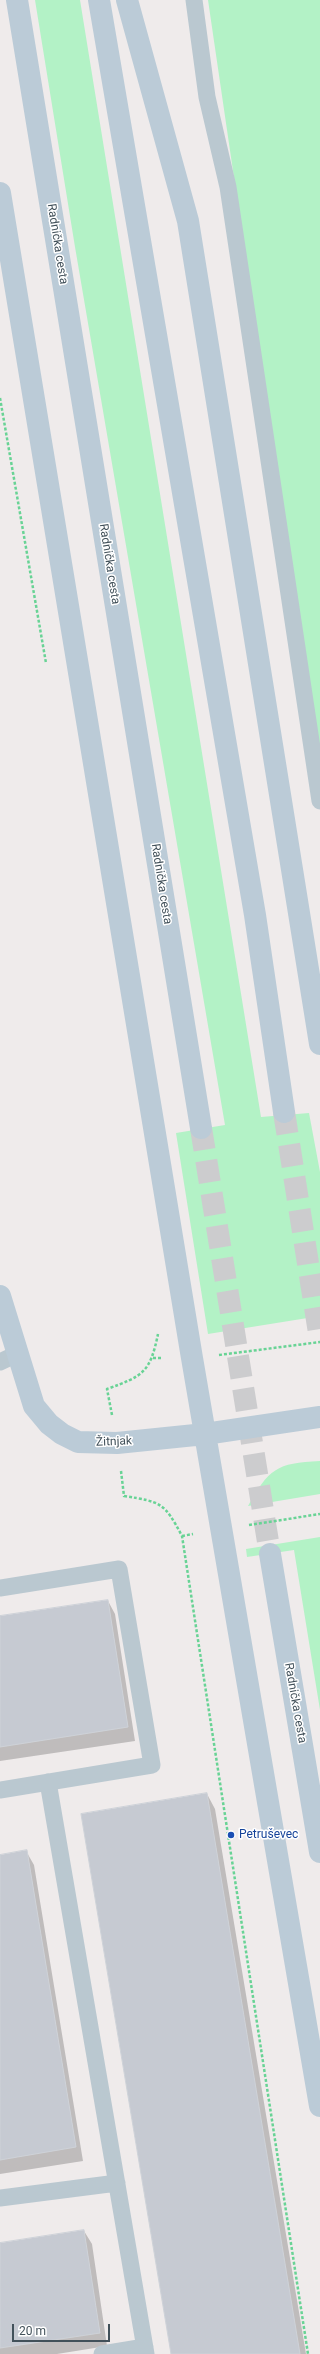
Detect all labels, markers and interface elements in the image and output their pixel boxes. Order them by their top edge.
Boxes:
street label: Radnička cesta [44,203,70,285]
street label: Radnička cesta [96,523,122,605]
street label: Radnička cesta [148,843,174,925]
street label: Žitnjak [96,1434,132,1450]
street label: Radnička cesta [281,1662,309,1744]
place label: Petruševec [239,1828,298,1842]
marker: Petruševec [226,1830,236,1840]
scale bar [14,2316,112,2342]
text: 20 m [19,2324,46,2338]

